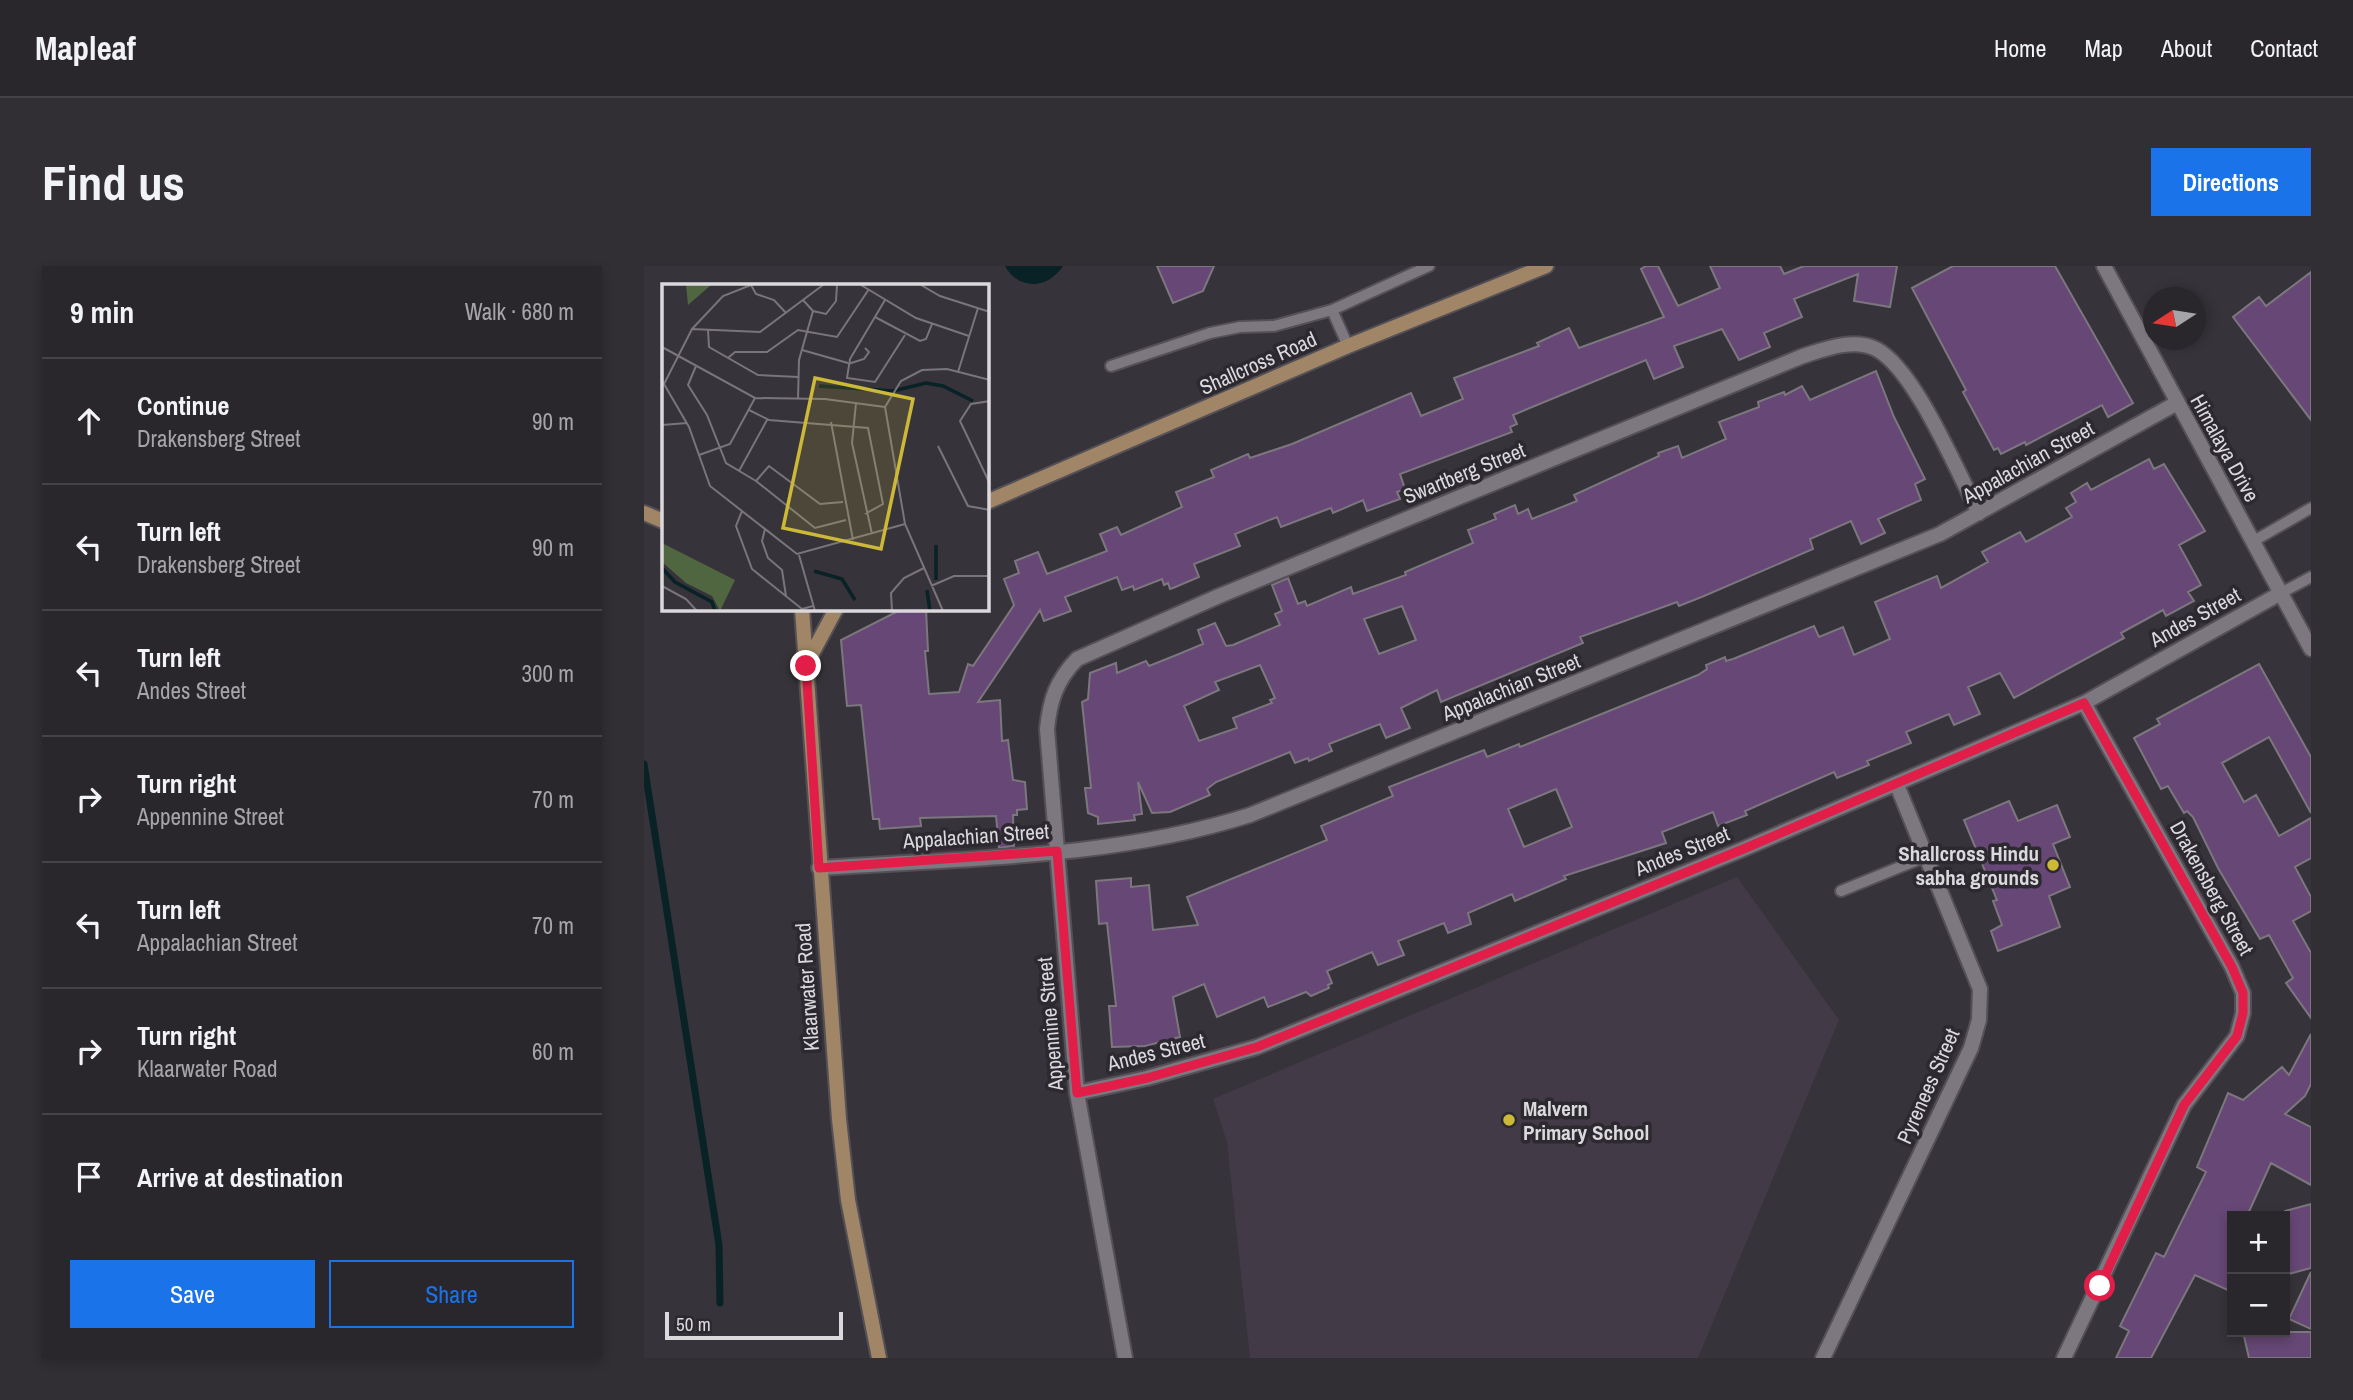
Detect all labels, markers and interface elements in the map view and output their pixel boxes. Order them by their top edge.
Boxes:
text: Mapleaf [35,26,136,70]
text: Home [1994,32,2046,64]
text: Map [2084,32,2123,64]
text: About [2161,32,2212,64]
text: Contact [2250,32,2318,64]
button: Directions [2151,148,2311,216]
text: Find us [42,149,185,215]
inset map [662,284,989,611]
north arrow [2143,287,2206,350]
text: 9 min [70,292,134,332]
text: Walk · 680 m [465,296,574,327]
street label: Shallcross Road [1195,324,1321,402]
text: Continue [137,388,229,423]
street label: Himalaya Drive [2184,389,2266,507]
icon: ahead [70,402,108,440]
text: 90 m [532,406,574,437]
street label: Appalachian Street [1956,414,2099,511]
text: Drakensberg Street [137,423,301,454]
street label: Swartberg Street [1399,435,1530,511]
text: Turn left [137,514,221,549]
icon: left [70,528,108,566]
text: 90 m [532,532,574,563]
text: Drakensberg Street [137,549,301,580]
street label: Andes Street [2144,580,2246,654]
text: Turn left [137,640,221,675]
street label: Appalachian Street [1437,646,1585,728]
route end [790,650,821,681]
icon: left [70,654,108,692]
text: 300 m [522,658,574,689]
text: Andes Street [137,675,246,706]
text: Turn right [137,766,236,801]
icon: right [70,780,108,818]
text: 70 m [532,784,574,815]
text: Appennine Street [137,801,284,832]
street label: Appalachian Street [901,816,1050,856]
street label: Drakensberg Street [2163,816,2261,961]
street label: Andes Street [1629,819,1734,883]
place label: Shallcross Hindu sabha grounds [1898,839,2039,892]
marker: Shallcross Hindu sabha grounds [2045,857,2061,873]
text: Turn left [137,892,221,927]
icon: left [70,906,108,944]
text: 70 m [532,910,574,941]
street label: Klaarwater Road [788,922,826,1052]
text: Appalachian Street [137,927,297,958]
street label: Appennine Street [1030,956,1070,1093]
text: Turn right [137,1018,236,1053]
street label: Pyrenees Street [1890,1024,1966,1148]
street label: Andes Street [1103,1026,1208,1078]
icon: right [70,1032,108,1070]
text: 60 m [532,1036,574,1067]
text: Klaarwater Road [137,1053,277,1084]
place label: Malvern Primary School [1523,1094,1649,1147]
marker: Malvern Primary School [1501,1112,1517,1128]
icon: arrive [70,1158,108,1196]
text: Arrive at destination [137,1160,343,1195]
map controls [2227,1211,2290,1337]
button: + [2227,1211,2290,1274]
button: Save [70,1260,315,1328]
button: Share [329,1260,574,1328]
route start [2084,1270,2115,1301]
button: − [2227,1274,2290,1337]
scale bar [665,1309,844,1341]
text: 50 m [676,1311,711,1337]

